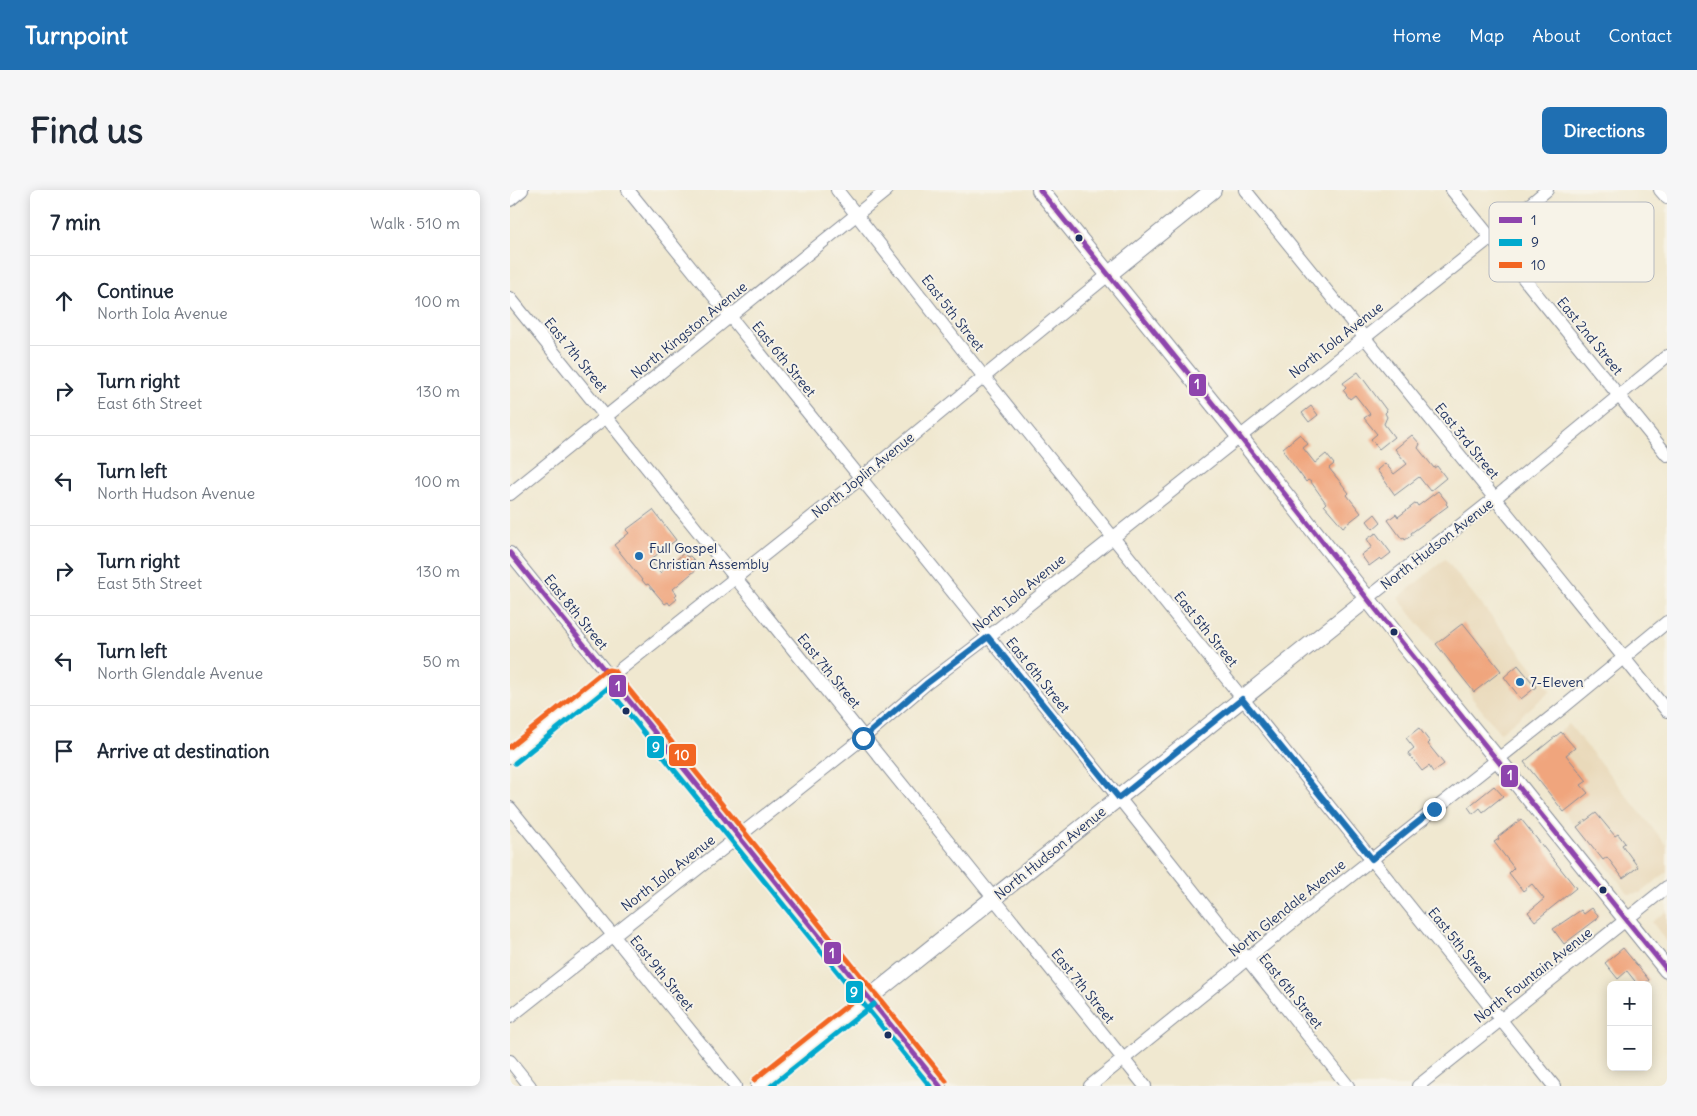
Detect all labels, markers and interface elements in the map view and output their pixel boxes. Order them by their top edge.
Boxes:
text: Turnpoint [25,20,128,50]
text: Home [1393,24,1441,47]
text: Map [1469,24,1504,47]
text: About [1532,24,1580,47]
text: Contact [1608,24,1672,47]
button: Directions [1542,107,1667,154]
text: Find us [30,108,143,152]
legend [1489,202,1654,282]
text: 7 min [50,209,101,236]
text: 1 [1531,211,1537,229]
text: Walk · 510 m [370,213,460,233]
unlabelled marker [1074,233,1084,243]
text: 9 [1531,233,1539,251]
text: 10 [1531,256,1546,274]
street label: East 5th Street [918,271,989,355]
street label: North Kingston Avenue [627,278,751,382]
text: Continue [97,279,174,303]
icon: ahead [50,287,78,315]
text: 100 m [415,291,460,311]
street label: East 2nd Street [1553,293,1627,379]
street label: North Iola Avenue [1285,298,1387,382]
text: North Iola Avenue [97,303,228,323]
street label: East 7th Street [540,314,612,396]
street label: East 6th Street [748,318,820,401]
text: Turn right [97,369,180,393]
line badge: 1 [1188,373,1207,397]
text: 1 [1194,375,1200,393]
icon: right [50,377,78,405]
text: 130 m [416,381,460,401]
text: East 6th Street [97,393,202,413]
street label: East 3rd Street [1431,399,1503,483]
street label: North Joplin Avenue [808,428,918,522]
text: Turn left [97,459,167,483]
icon: left [50,467,78,495]
text: 100 m [415,471,460,491]
text: North Hudson Avenue [97,483,255,503]
street label: North Hudson Avenue [1377,494,1497,594]
place label: Full Gospel Christian Assembly [649,539,769,573]
text: Turn right [97,549,180,573]
marker: Full Gospel Christian Assembly [633,550,645,562]
street label: North Iola Avenue [969,550,1069,636]
icon: right [50,557,78,585]
text: 130 m [416,561,460,581]
street label: East 8th Street [540,571,612,654]
text: East 5th Street [97,573,202,593]
street label: East 5th Street [1170,588,1242,671]
unlabelled marker [1389,627,1399,637]
street label: East 7th Street [793,630,865,712]
street label: East 6th Street [1002,634,1074,717]
text: Turn left [97,639,167,663]
icon: left [50,647,78,675]
text: 50 m [422,651,460,671]
text: North Glendale Avenue [97,663,263,683]
place label: 7-Eleven [1530,673,1584,691]
line badge: 1 [608,674,627,698]
marker: 7-Eleven [1514,676,1526,688]
text: 1 [615,677,621,695]
unlabelled marker [621,706,631,716]
route start [852,727,875,750]
line badge: 9 [646,735,665,759]
icon: arrive [50,737,78,765]
text: 9 [652,738,660,756]
text: Arrive at destination [97,739,270,763]
line badge: 10 [668,743,697,767]
text: 10 [675,746,689,764]
line badge: 1 [1500,764,1519,788]
text: 1 [1507,766,1513,784]
route end [1423,798,1446,821]
street label: North Hudson Avenue [991,802,1109,904]
street label: North Iola Avenue [617,831,719,915]
street label: North Glendale Avenue [1225,855,1349,961]
unlabelled marker [1598,885,1608,895]
street label: East 5th Street [1424,904,1496,987]
street label: North Fountain Avenue [1470,923,1596,1027]
street label: East 9th Street [626,932,698,1015]
line badge: 1 [823,941,842,965]
text: 1 [829,944,835,962]
street label: East 7th Street [1047,945,1119,1027]
street label: East 6th Street [1255,950,1327,1033]
line badge: 9 [845,980,864,1004]
map controls [1607,981,1652,1071]
button: + [1607,981,1652,1026]
text: 9 [850,983,858,1001]
button: − [1607,1026,1652,1071]
unlabelled marker [883,1030,893,1040]

